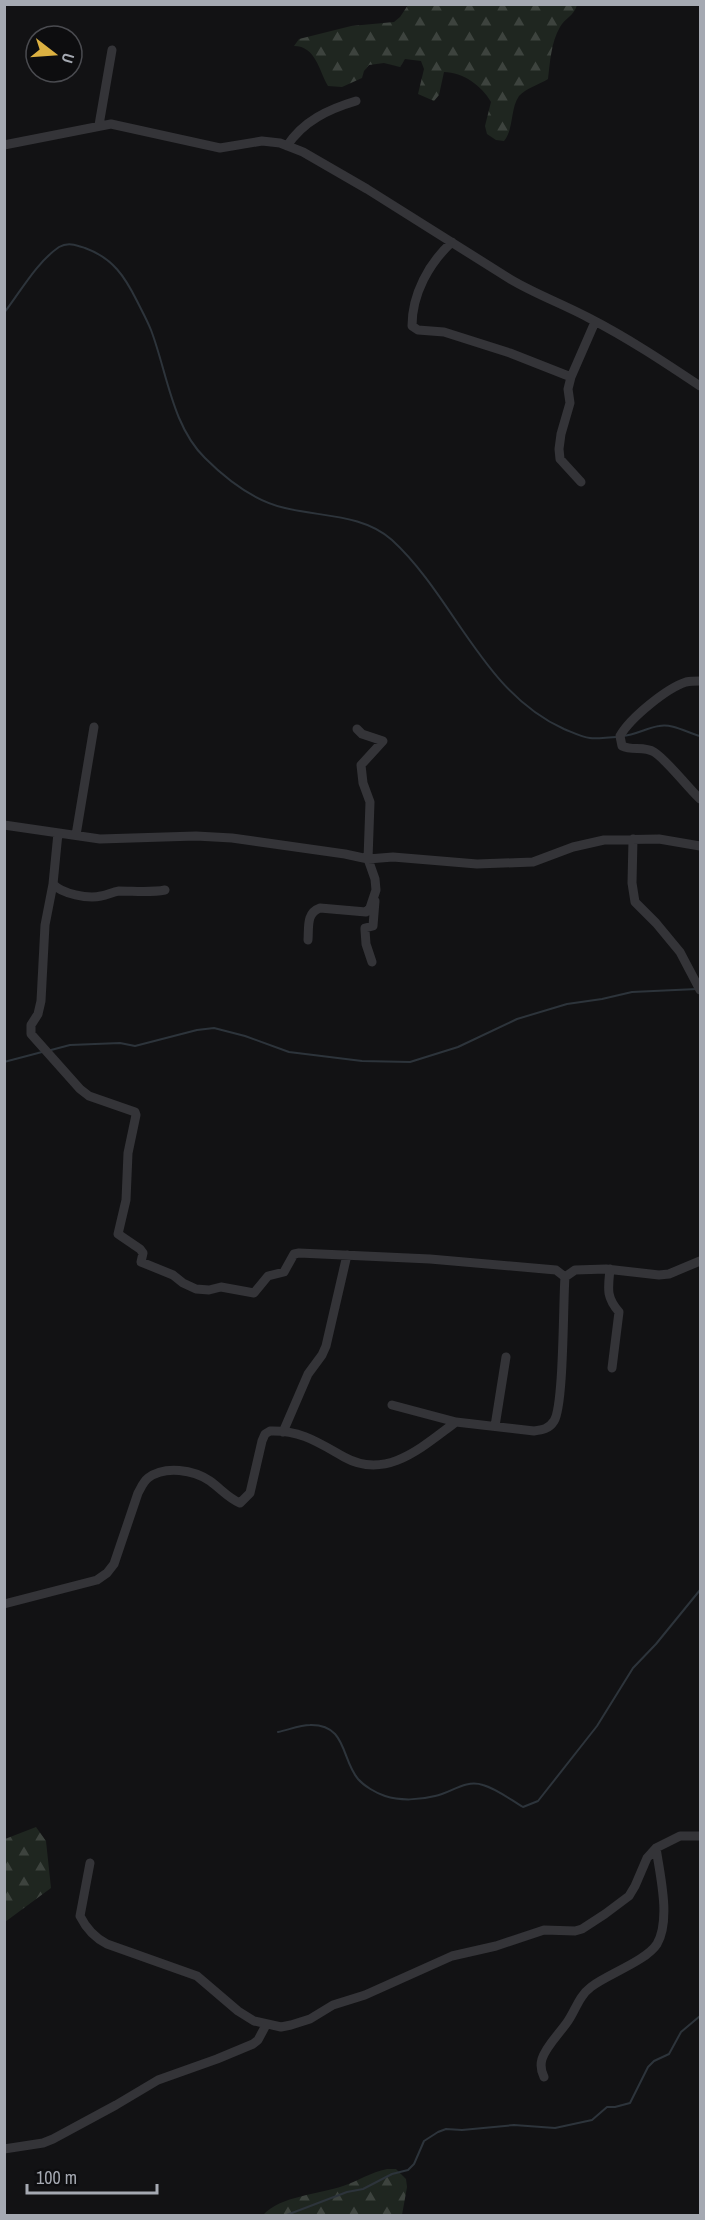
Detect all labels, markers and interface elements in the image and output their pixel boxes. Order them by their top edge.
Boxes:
north arrow [24,24,84,84]
text: U [56,51,80,66]
scale bar [27,2157,158,2195]
text: 100 m [36,2165,77,2190]

